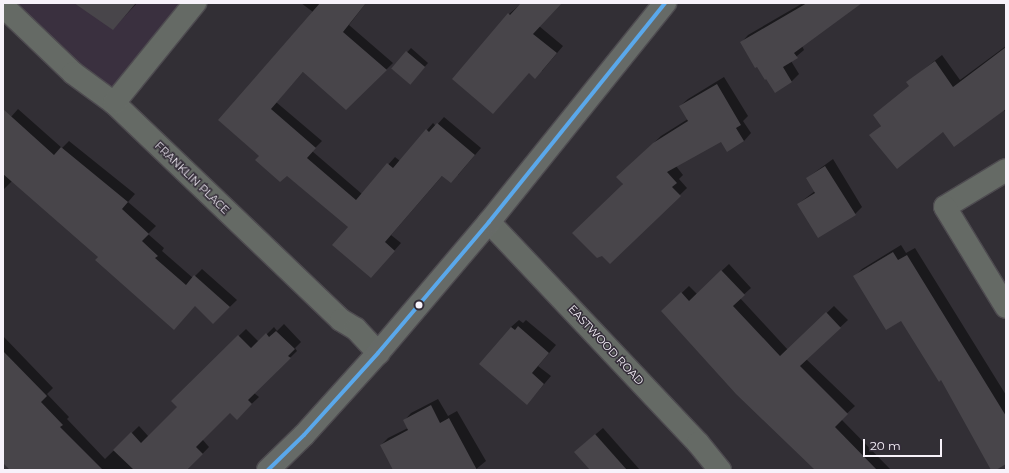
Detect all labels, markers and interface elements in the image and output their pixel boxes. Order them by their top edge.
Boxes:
street label: FRANKLIN PLACE [152,139,232,217]
unlabelled marker [414,300,424,310]
street label: EASTWOOD ROAD [565,302,647,388]
scale bar [865,431,944,457]
text: 20 m [870,438,901,453]

